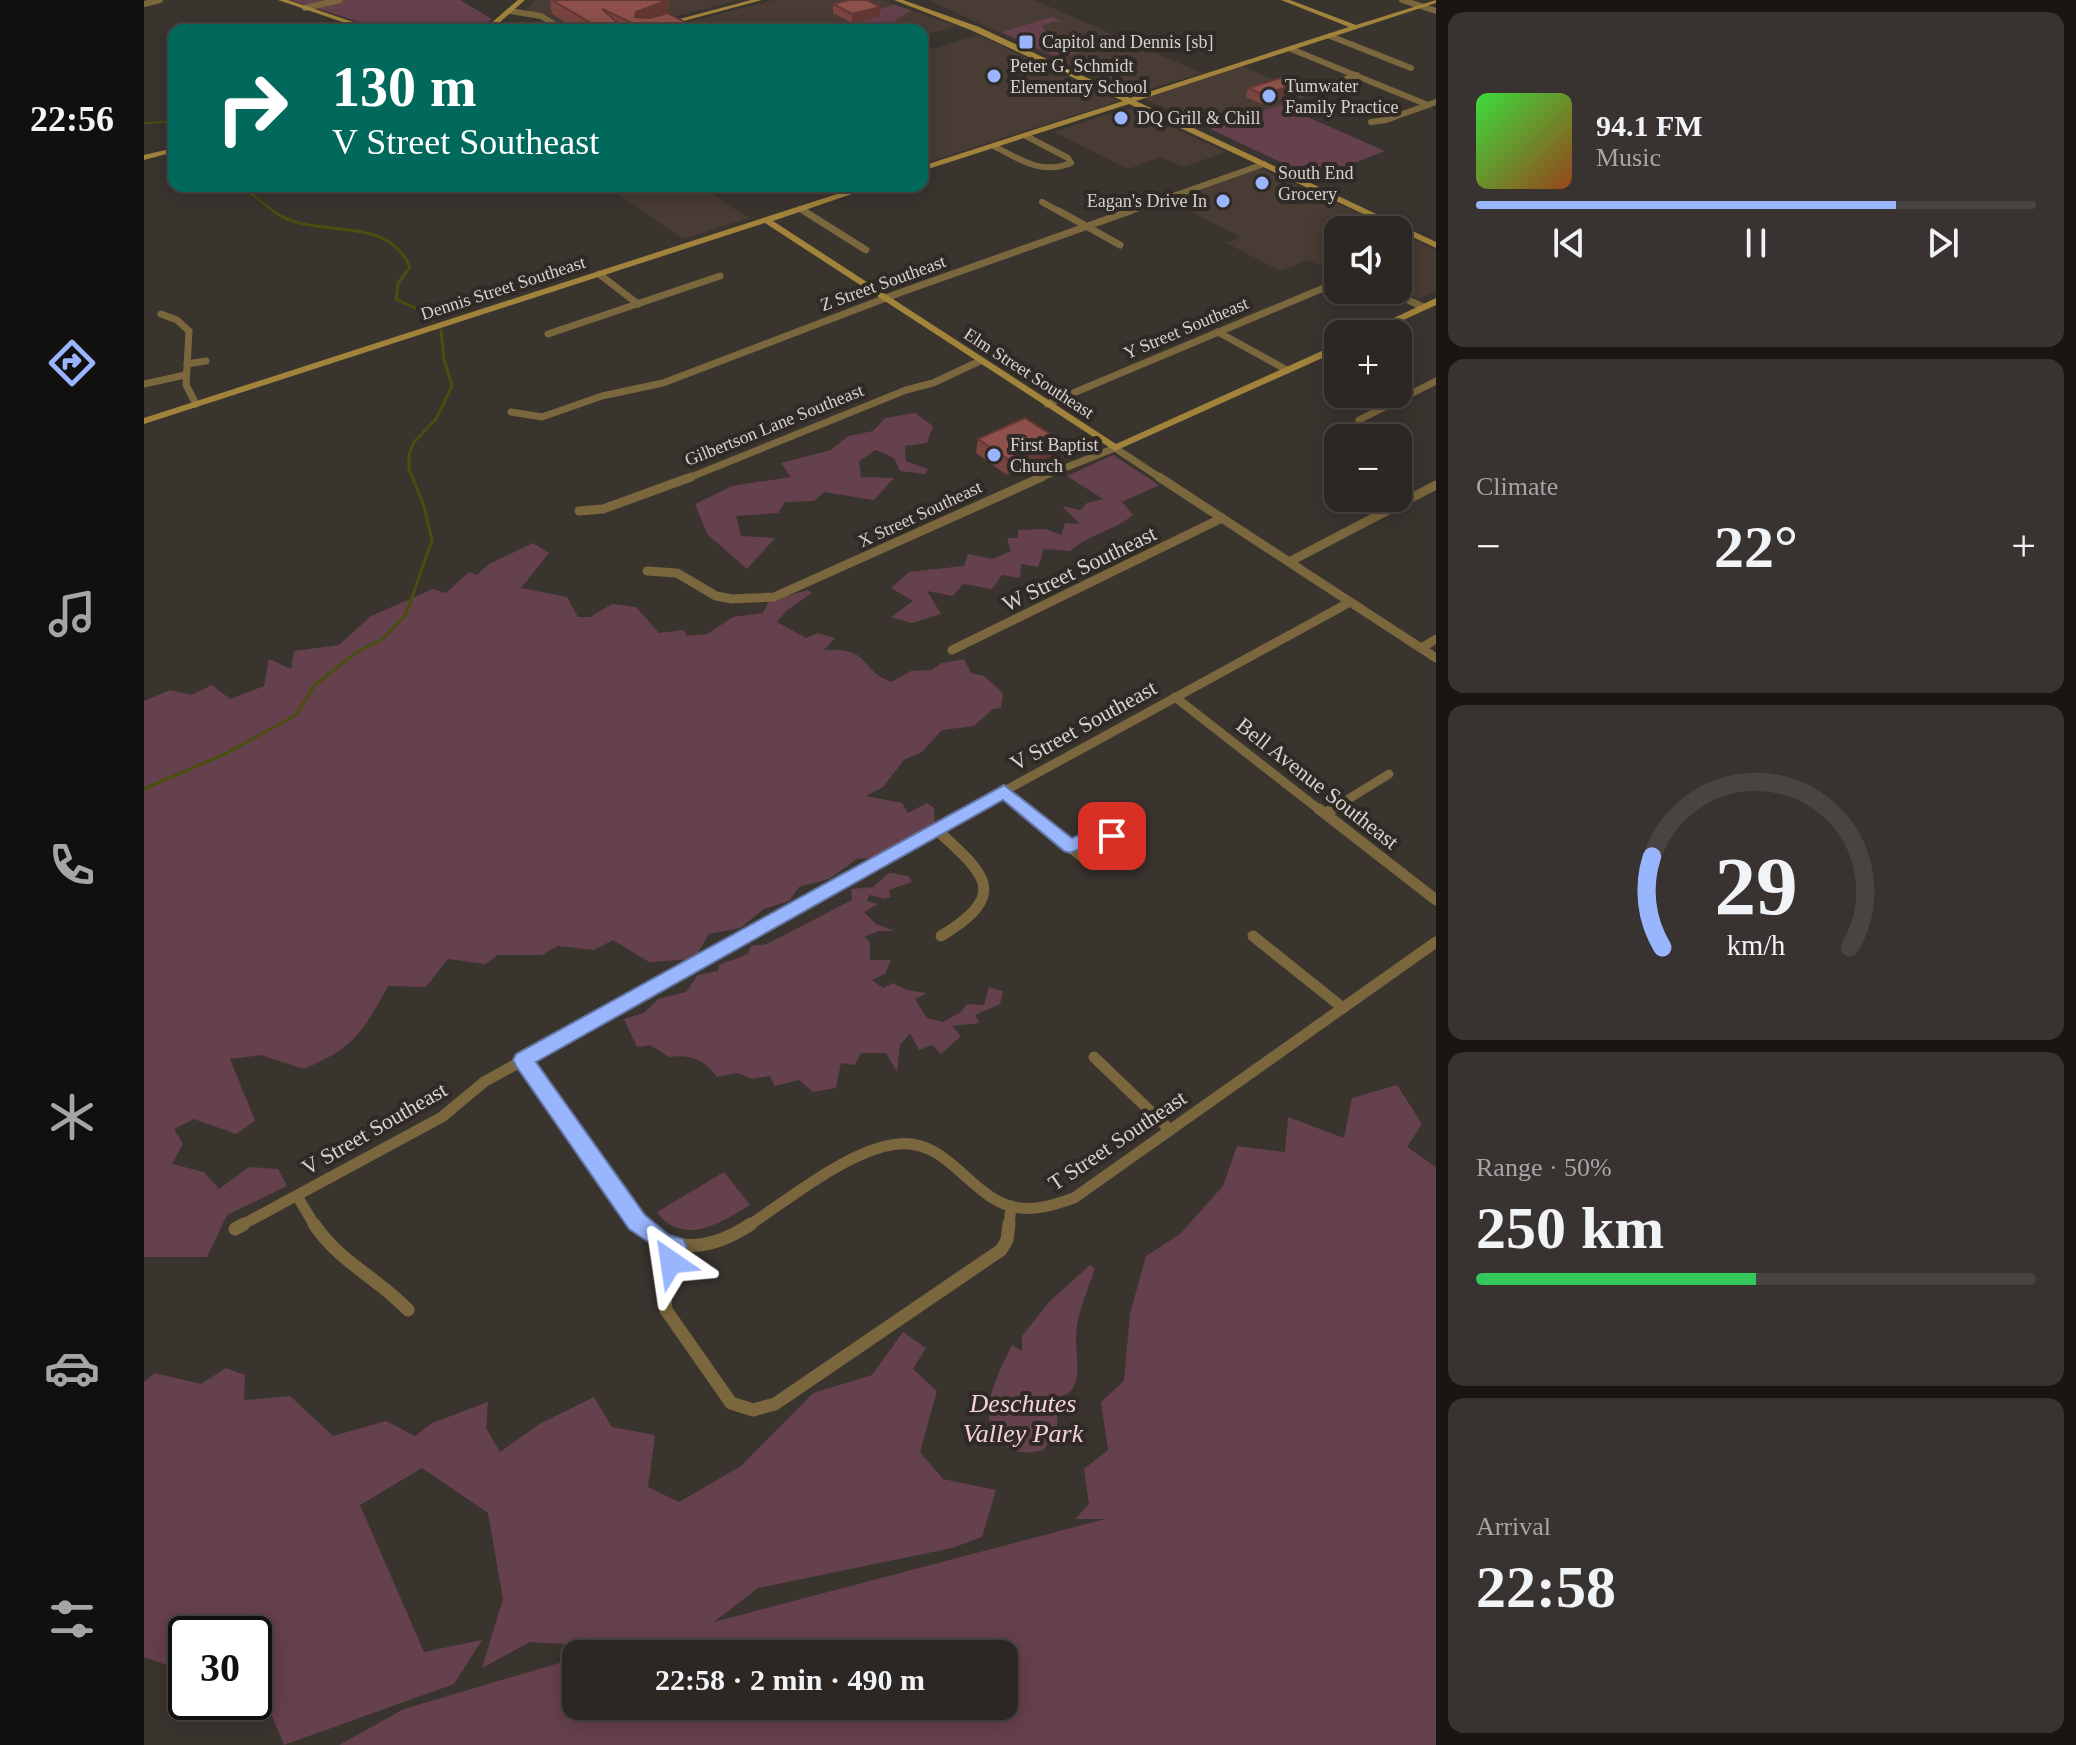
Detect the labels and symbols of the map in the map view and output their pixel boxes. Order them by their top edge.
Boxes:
place label: Capitol and Dennis [sb] [1042,32,1213,52]
marker: Capitol and Dennis [sb] [1017,33,1035,51]
place label: Peter G. Schmidt Elementary School [1010,56,1147,97]
marker: Peter G. Schmidt Elementary School [985,67,1003,85]
place label: Tumwater Family Practice [1285,76,1398,117]
marker: Tumwater Family Practice [1260,87,1278,105]
place label: DQ Grill & Chill [1137,108,1261,128]
marker: DQ Grill & Chill [1112,109,1130,127]
place label: South End Grocery [1278,163,1354,204]
marker: South End Grocery [1253,174,1271,192]
place label: Eagan's Drive In [1087,191,1207,211]
marker: Eagan's Drive In [1214,192,1232,210]
street label: Z Street Southeast [818,251,948,315]
street label: Dennis Street Southeast [418,252,588,324]
street label: Y Street Southeast [1121,293,1251,363]
street label: Elm Street Southeast [960,323,1098,423]
street label: Gilbertson Lane Southeast [682,380,866,470]
place label: First Baptist Church [1010,435,1099,476]
marker: First Baptist Church [985,446,1003,464]
street label: X Street Southeast [855,477,985,551]
street label: W Street Southeast [998,520,1160,617]
street label: V Street Southeast [1006,675,1161,776]
street label: Bell Avenue Southeast [1232,712,1404,854]
pin [1078,802,1146,870]
street label: V Street Southeast [297,1077,451,1180]
street label: T Street Southeast [1044,1085,1191,1196]
position arrow [629,1220,713,1304]
park label: Deschutes Valley Park [963,1389,1084,1448]
speed limit sign: 30 [168,1616,272,1720]

